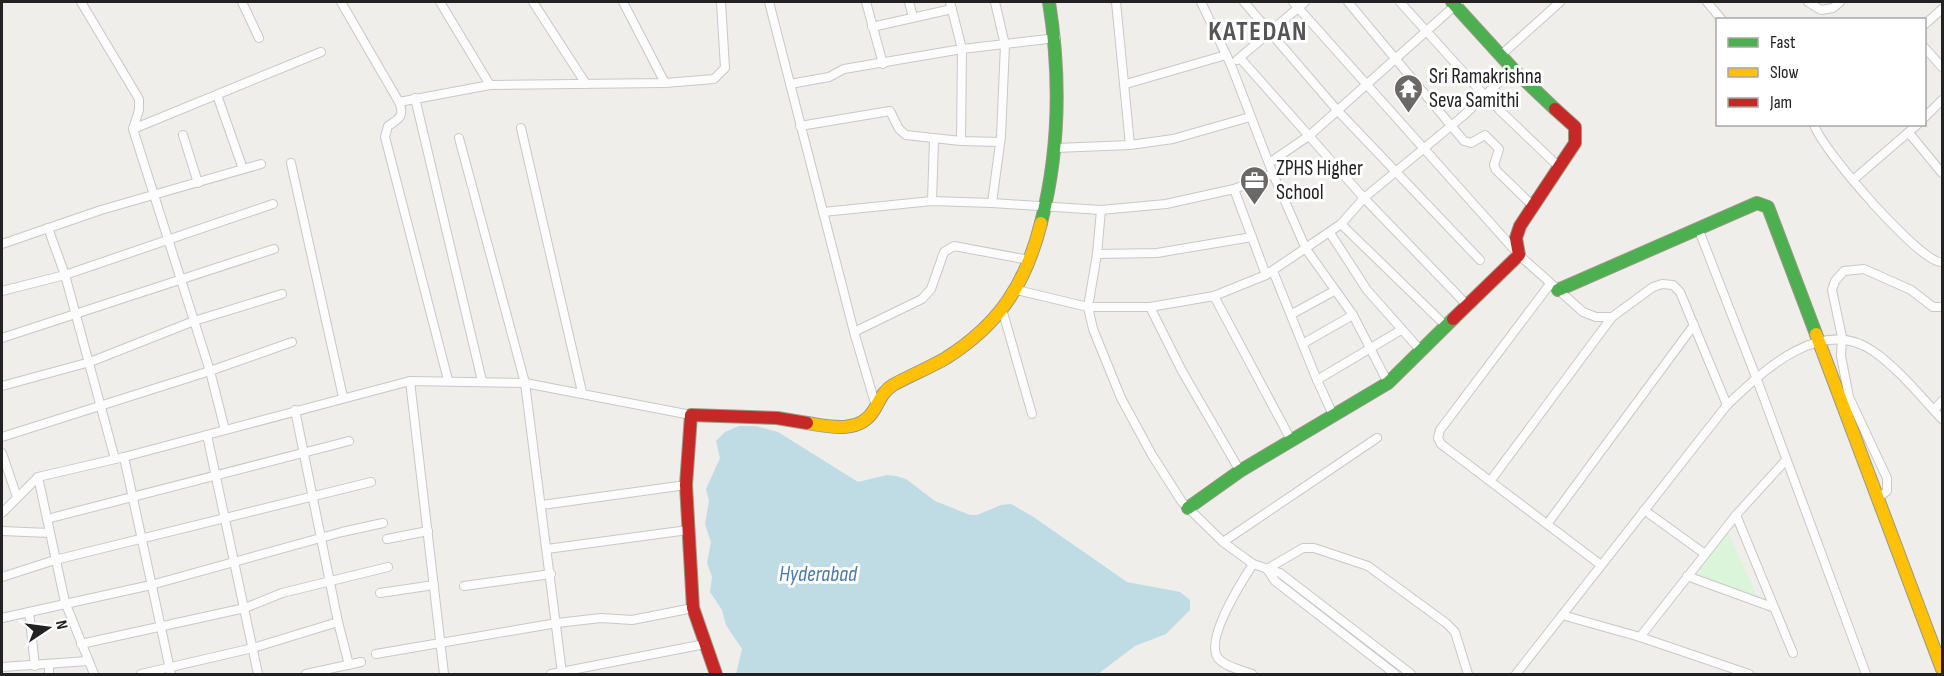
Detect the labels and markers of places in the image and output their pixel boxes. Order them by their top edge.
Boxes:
place label: Sri Ramakrishna Seva Samithi [1429,64,1542,113]
temple icon: Sri Ramakrishna Seva Samithi [1392,72,1424,114]
place label: ZPHS Higher School [1276,156,1363,205]
office icon: ZPHS Higher School [1239,164,1271,206]

